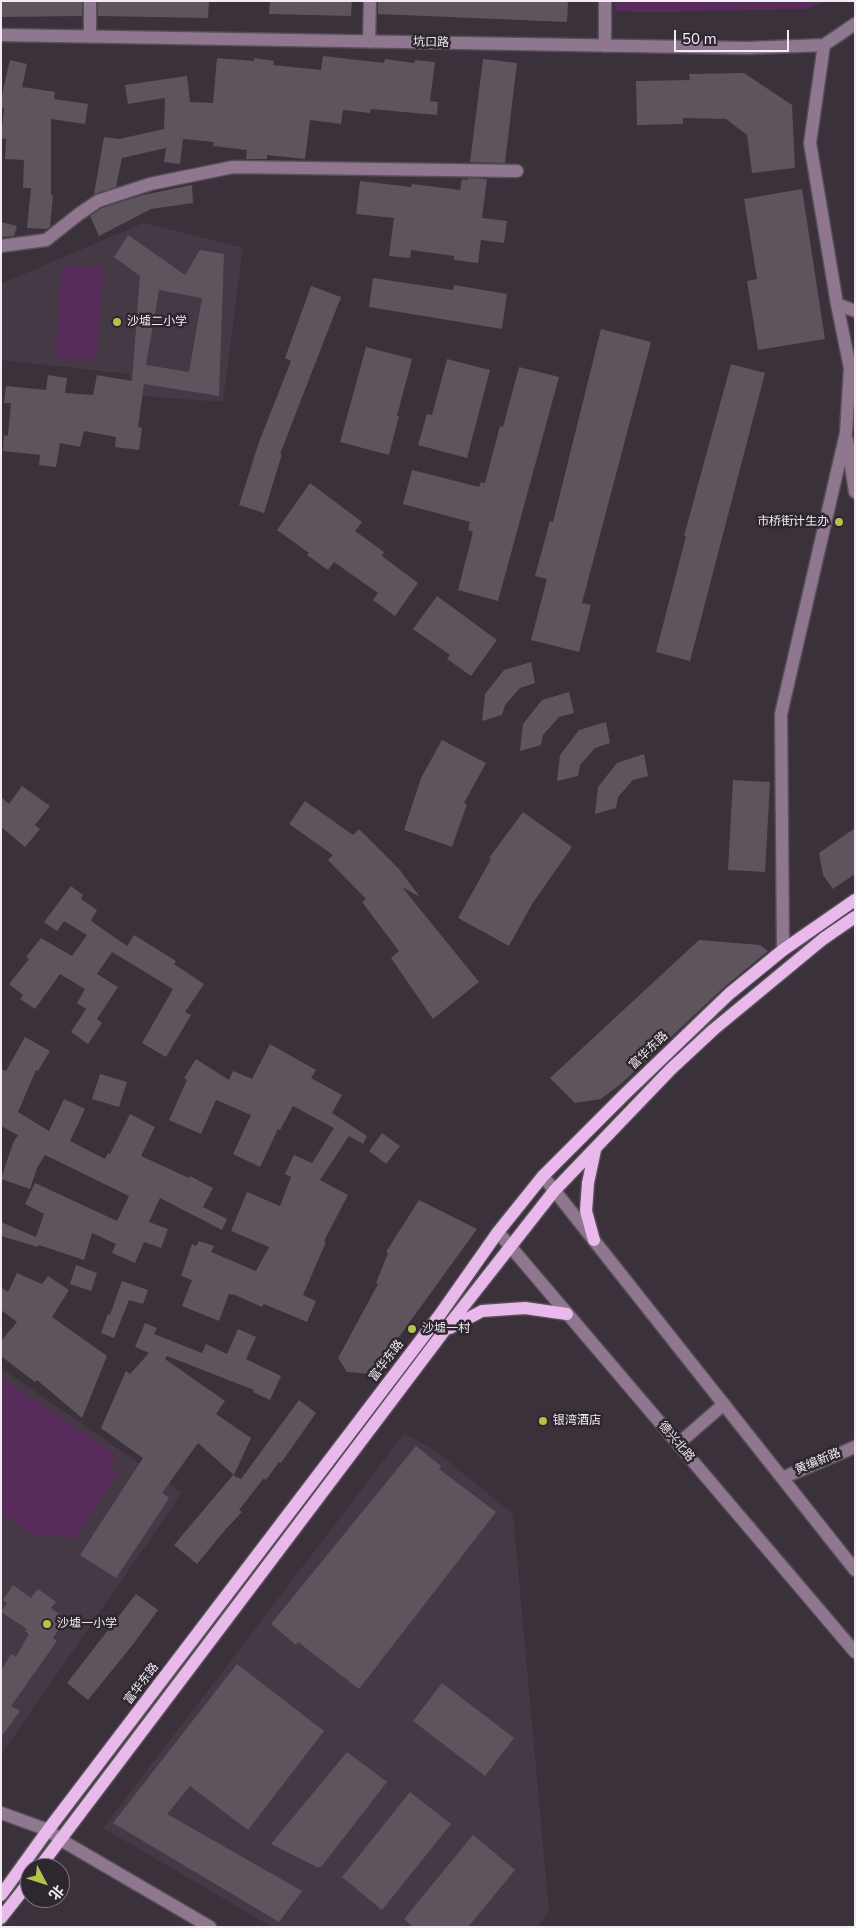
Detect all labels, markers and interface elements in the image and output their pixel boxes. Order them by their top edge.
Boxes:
scale bar [676,20,791,52]
text: 50 m [682,29,717,49]
street label: 坑口路 [413,35,449,51]
place label: 沙墟二小学 [127,315,187,329]
marker: 沙墟二小学 [111,316,123,328]
place label: 市桥街计生办 [757,515,829,529]
marker: 市桥街计生办 [833,516,845,528]
street label: 富华东路 [627,1029,671,1073]
place label: 沙墟一村 [422,1322,470,1336]
marker: 沙墟一村 [406,1323,418,1335]
street label: 富华东路 [367,1337,407,1385]
place label: 银湾酒店 [553,1414,601,1428]
marker: 银湾酒店 [537,1415,549,1427]
street label: 德兴北路 [655,1419,697,1465]
street label: 黄编新路 [793,1446,843,1478]
place label: 沙墟一小学 [57,1617,117,1631]
marker: 沙墟一小学 [41,1618,53,1630]
street label: 富华东路 [122,1660,162,1708]
north arrow [20,1858,70,1908]
text: 北 [44,1881,68,1904]

